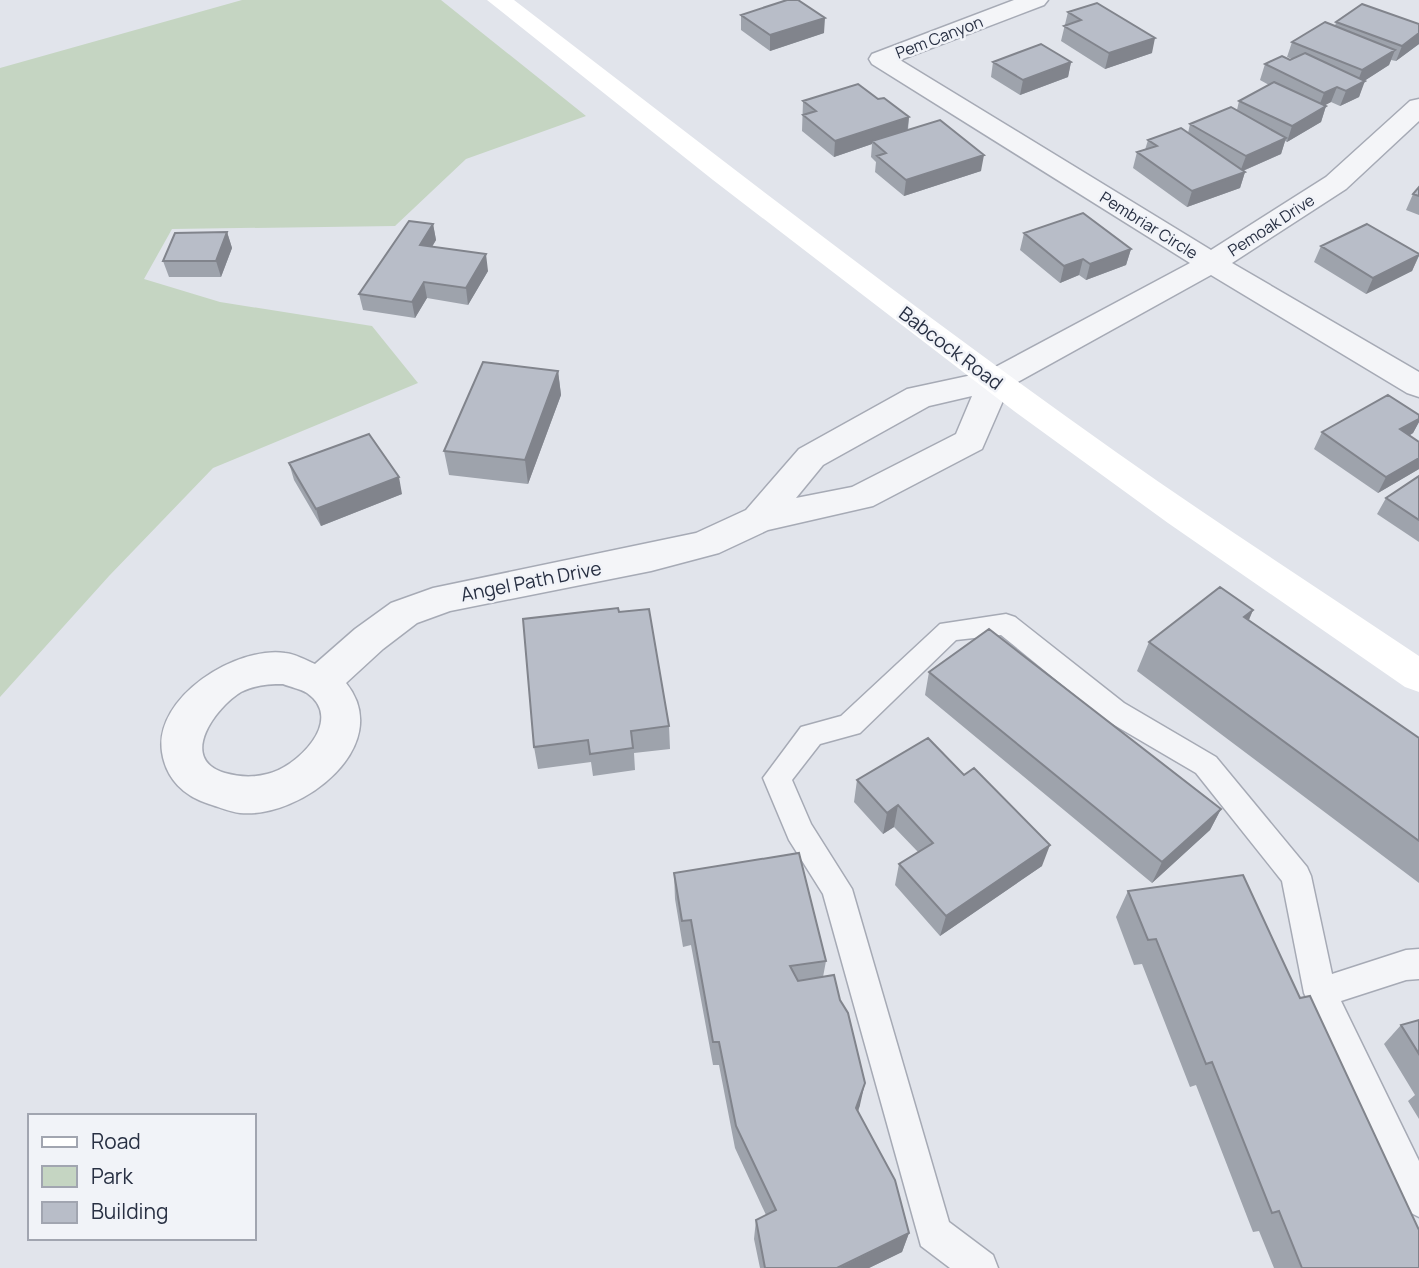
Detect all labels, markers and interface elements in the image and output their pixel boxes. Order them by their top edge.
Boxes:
street label: Pem Canyon [892,10,986,64]
street label: Pembriar Circle [1096,186,1202,264]
street label: Pemoak Drive [1223,189,1319,261]
street label: Babcock Road [894,300,1008,396]
street label: Angel Path Drive [459,555,603,607]
legend [28,1114,256,1240]
text: Road [91,1127,141,1155]
text: Park [91,1162,133,1190]
text: Building [91,1197,168,1225]

